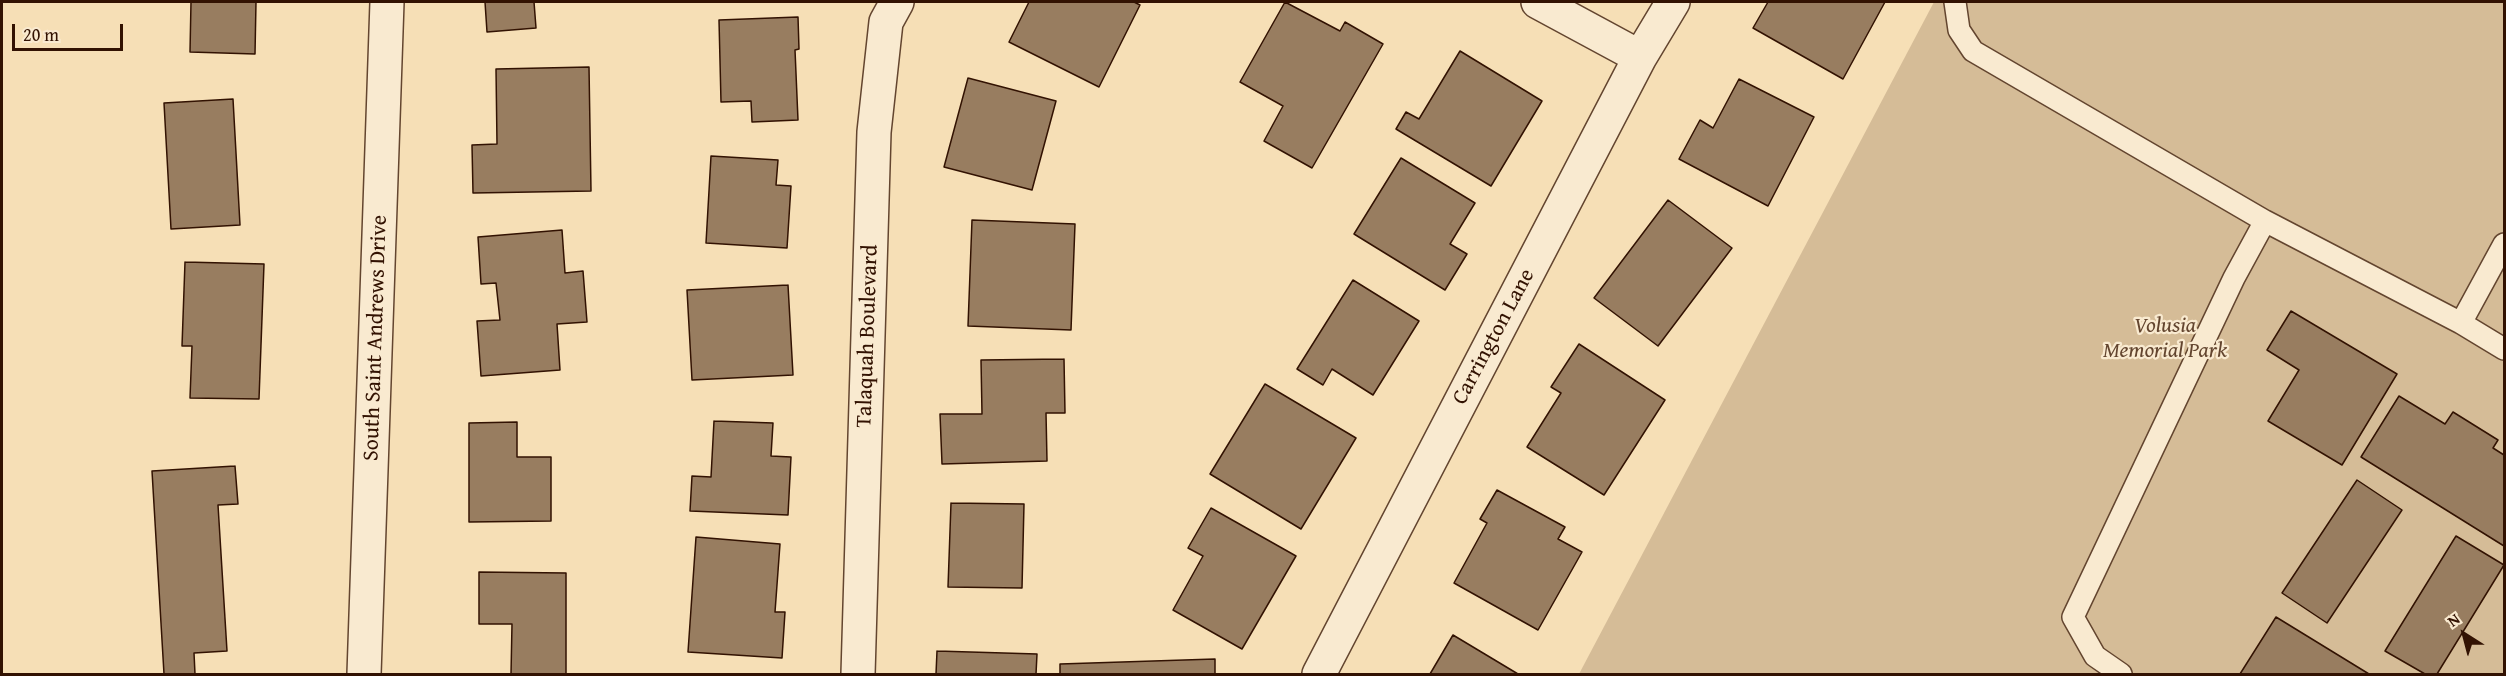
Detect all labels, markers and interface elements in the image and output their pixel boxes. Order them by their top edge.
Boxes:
scale bar [15,12,126,50]
text: 20 m [23,21,59,48]
street label: South Saint Andrews Drive [359,215,393,461]
street label: Talaquah Boulevard [852,244,884,428]
street label: Carrington Lane [1447,265,1541,409]
park label: Volusia Memorial Park [2103,313,2227,364]
north arrow [2434,604,2494,664]
text: N [2442,607,2465,632]

